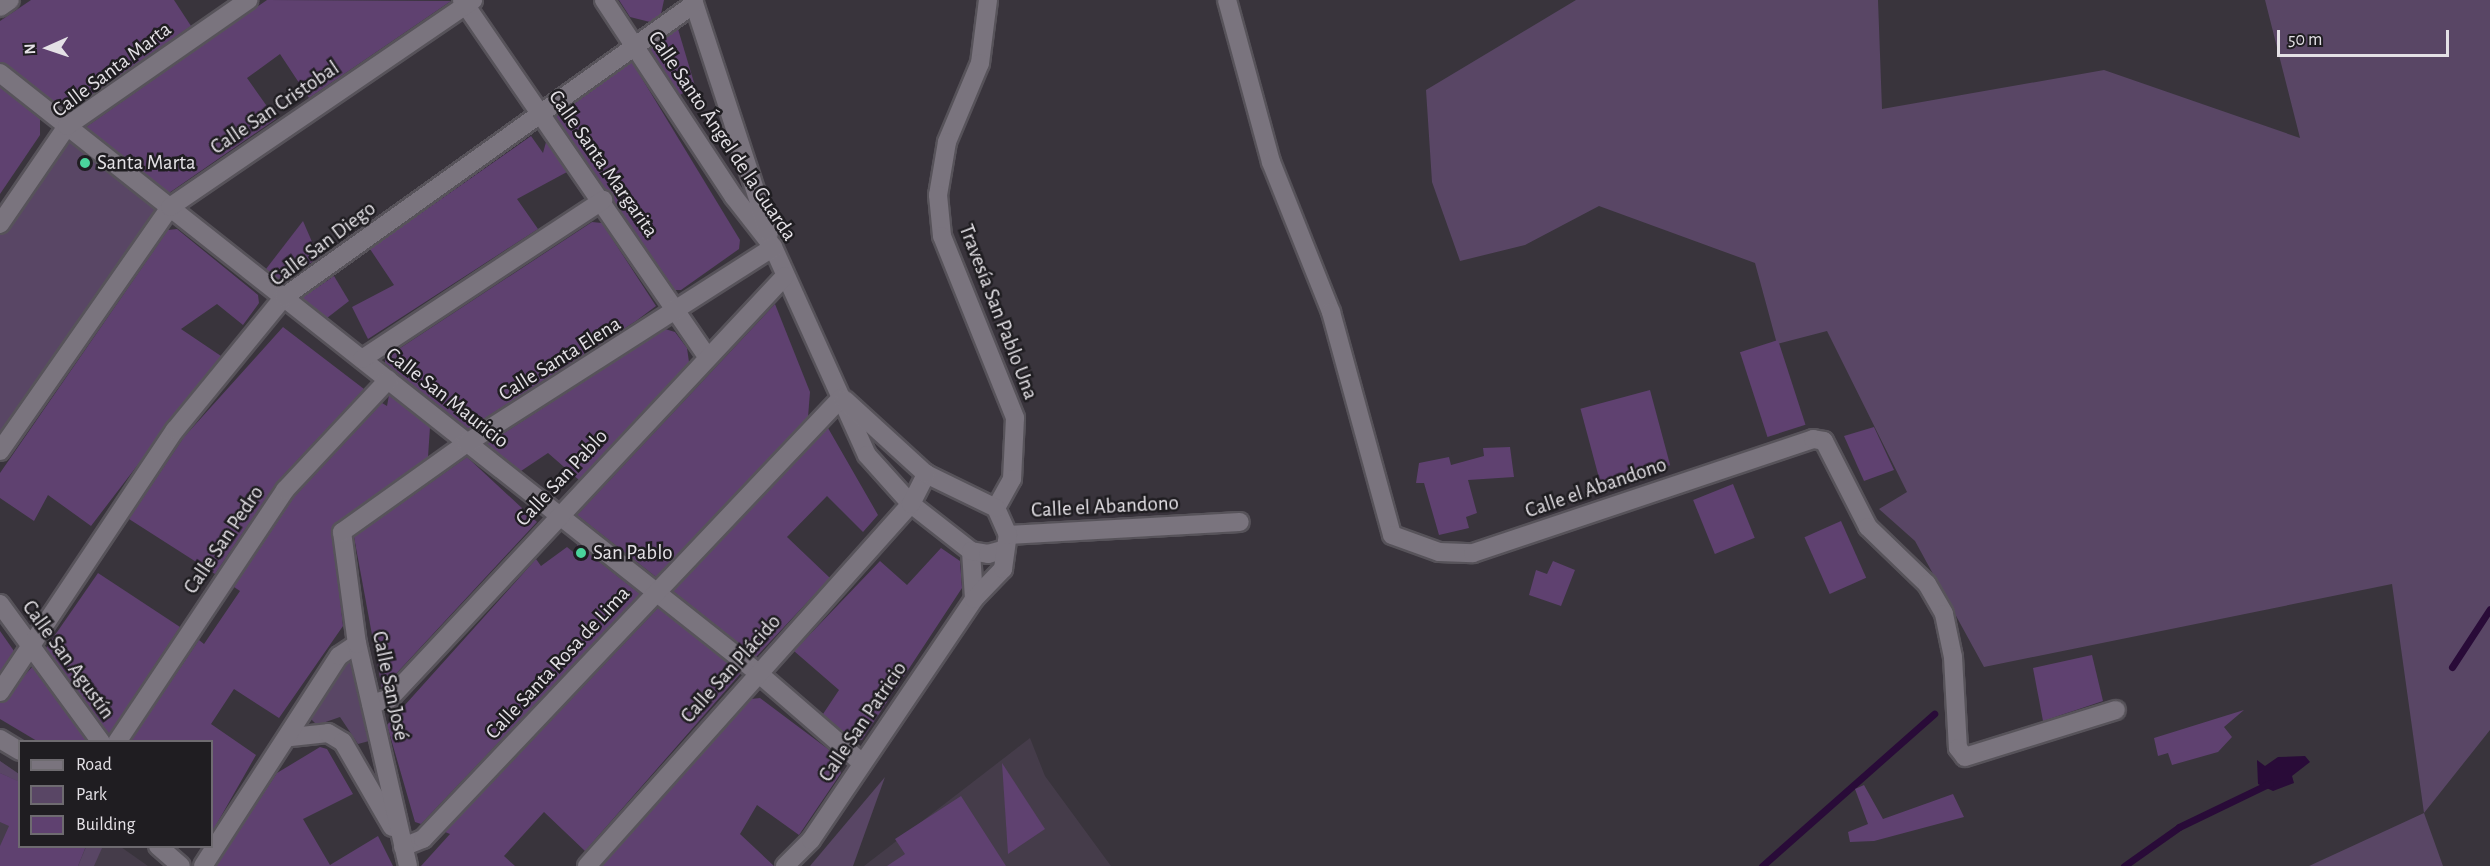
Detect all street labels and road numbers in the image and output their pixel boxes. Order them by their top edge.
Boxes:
street label: Calle Santa Marta [47,17,177,123]
street label: Calle Santo Ángel de la Guarda [642,26,802,246]
street label: Calle San Cristobal [206,56,344,160]
street label: Calle Santa Margarita [543,85,663,243]
street label: Calle San Diego [265,196,381,292]
street label: Travesía San Pablo Una [953,221,1043,403]
street label: Calle Santa Elena [494,311,626,407]
street label: Calle San Mauricio [380,342,514,454]
street label: Calle San Pablo [511,424,613,532]
street label: Calle el Abandono [1522,452,1670,524]
street label: Calle San Pedro [179,481,269,599]
street label: Calle el Abandono [1031,491,1179,523]
street label: Calle Santa Rosa de Lima [480,581,636,745]
street label: Calle San Agustín [16,596,120,724]
street label: Calle San Plácido [676,609,786,729]
street label: Calle San José [366,629,414,743]
street label: Calle San Patricio [814,657,912,787]

